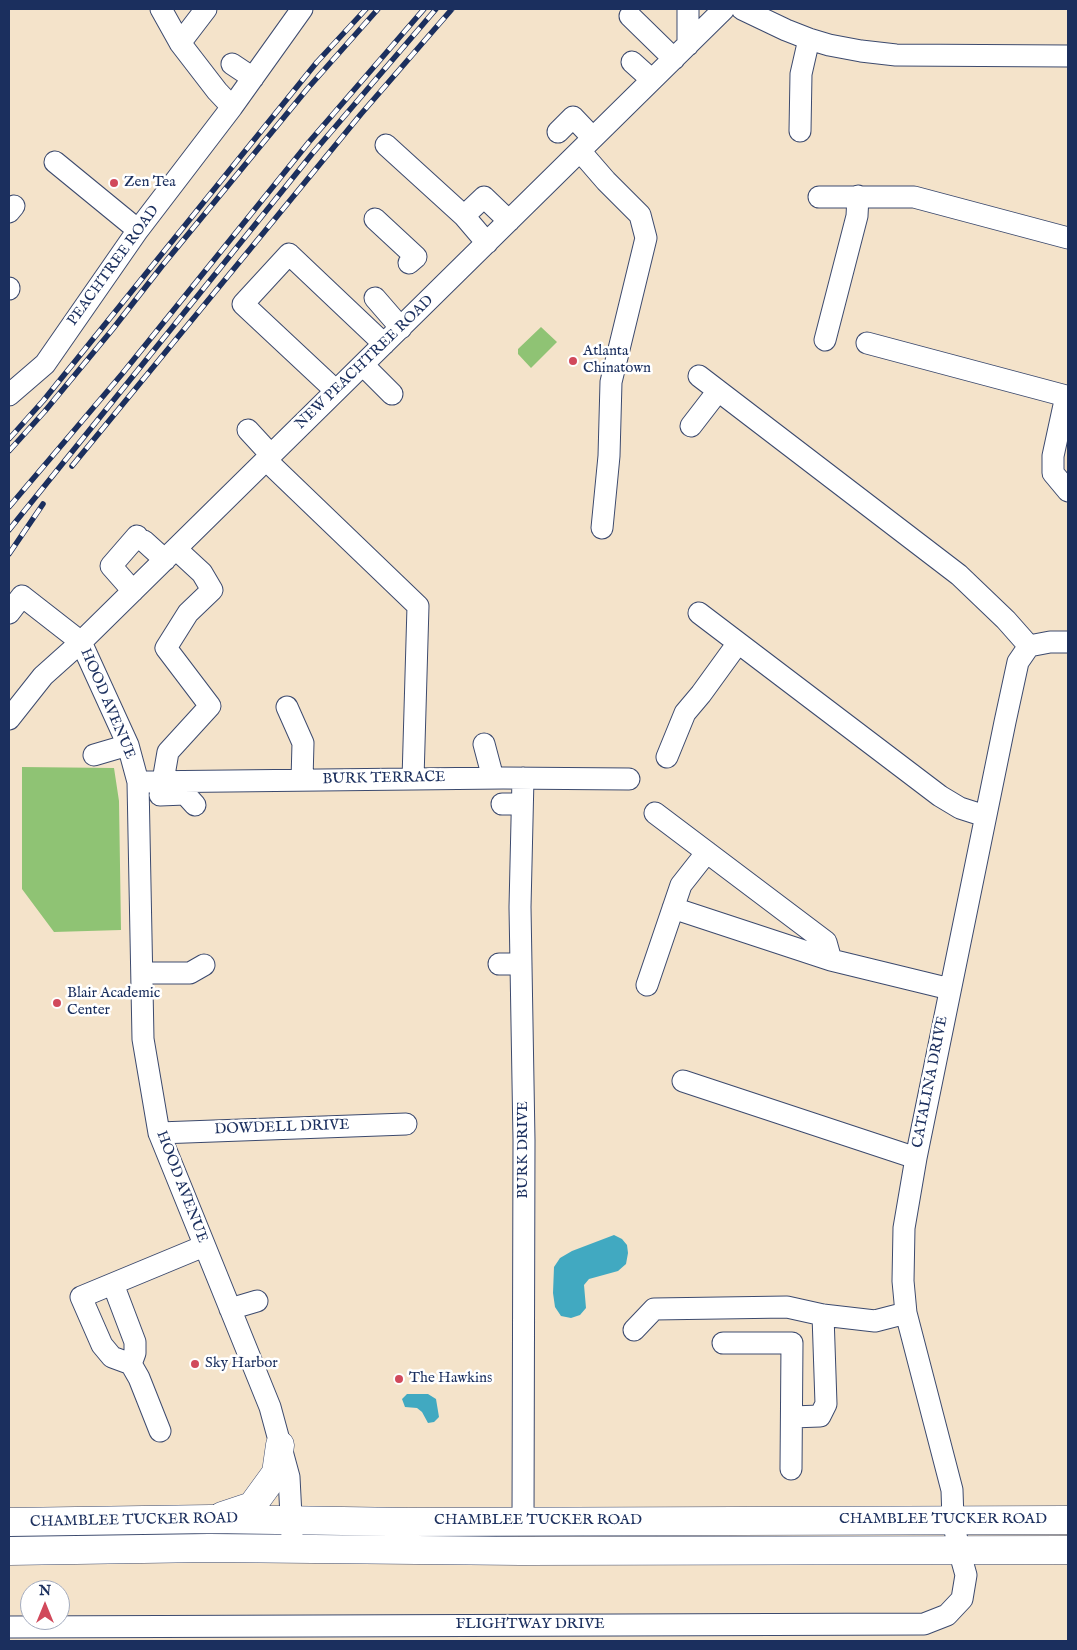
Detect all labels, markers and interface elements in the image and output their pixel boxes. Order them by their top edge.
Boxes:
place label: Zen Tea [124,174,176,192]
marker: Zen Tea [108,177,120,189]
street label: PEACHTREE ROAD [64,202,164,330]
street label: NEW PEACHTREE ROAD [292,292,438,434]
place label: Atlanta Chinatown [583,343,651,378]
marker: Atlanta Chinatown [567,355,579,367]
street label: HOOD AVENUE [76,646,138,762]
street label: BURK TERRACE [322,769,446,789]
place label: Blair Academic Center [67,985,160,1020]
marker: Blair Academic Center [51,997,63,1009]
street label: CATALINA DRIVE [909,1014,953,1150]
street label: BURK DRIVE [515,1101,533,1199]
street label: DOWDELL DRIVE [214,1117,350,1139]
street label: HOOD AVENUE [151,1128,211,1246]
place label: Sky Harbor [205,1355,278,1373]
marker: Sky Harbor [189,1358,201,1370]
place label: The Hawkins [409,1370,492,1388]
marker: The Hawkins [393,1373,405,1385]
street label: CHAMBLEE TUCKER ROAD [30,1510,238,1532]
street label: CHAMBLEE TUCKER ROAD [839,1511,1047,1529]
street label: CHAMBLEE TUCKER ROAD [434,1512,642,1530]
north arrow [20,1580,70,1630]
text: N [39,1582,51,1600]
street label: FLIGHTWAY DRIVE [455,1616,605,1634]

